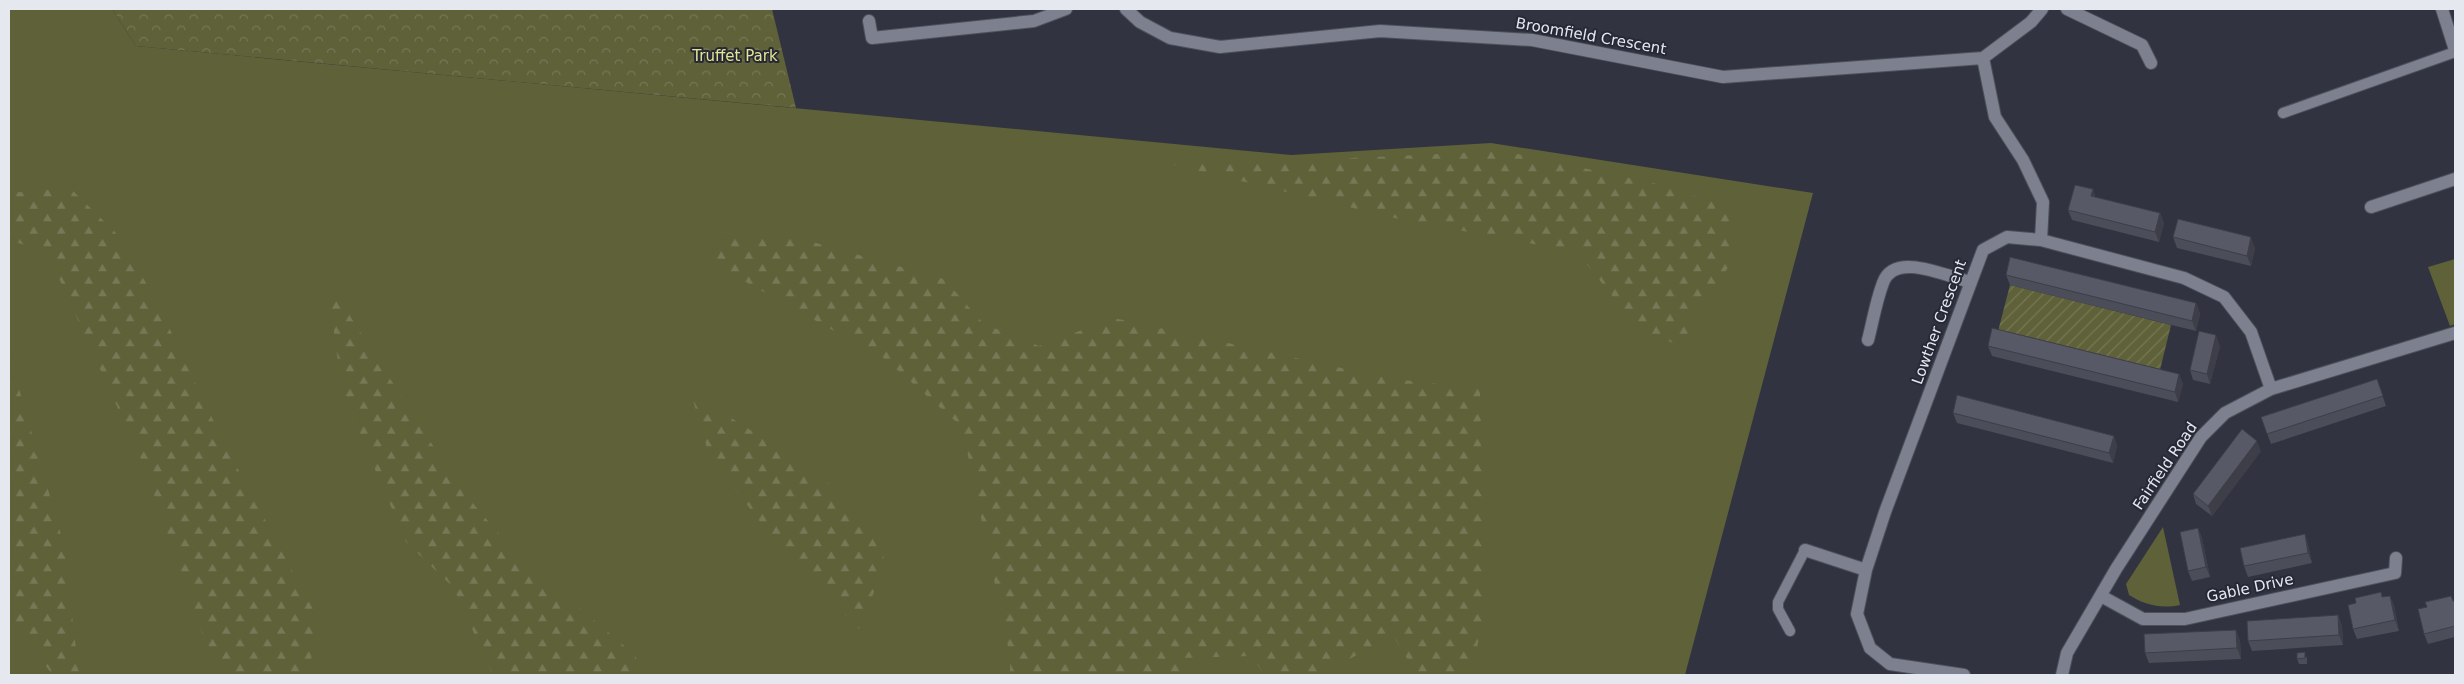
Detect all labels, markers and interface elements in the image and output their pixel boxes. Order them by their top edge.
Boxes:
street label: Broomfield Crescent [1514,14,1668,58]
park label: Truffet Park [691,47,778,65]
street label: Lowther Crescent [1908,257,1970,387]
street label: Fairfield Road [2129,419,2201,513]
street label: Gable Drive [2205,570,2295,606]

